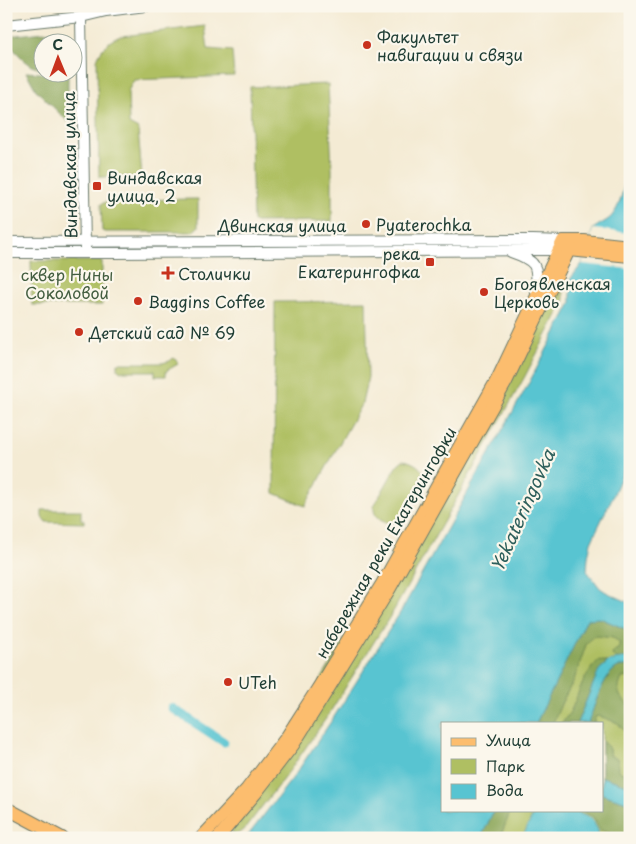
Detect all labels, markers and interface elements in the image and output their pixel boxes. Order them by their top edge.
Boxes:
place label: Факультет навигации и связи [377,24,523,66]
north arrow [32,32,82,82]
text: С [52,34,63,55]
marker: Факультет навигации и связи [361,39,373,51]
street label: Виндавская улица [56,91,82,239]
place label: Виндавская улица, 2 [107,165,202,207]
marker: Виндавская улица, 2 [91,180,103,192]
place label: Pyaterochka [376,212,471,236]
street label: Двинская улица [217,213,346,237]
marker: Pyaterochka [360,218,372,230]
place label: река Екатерингофка [298,241,420,283]
marker: река Екатерингофка [424,256,436,268]
place label: Столички [178,261,251,285]
park label: сквер Нины Соколовой [21,262,113,304]
marker: Столички [162,267,174,279]
place label: Богоявленская Церковь [494,271,611,313]
marker: Богоявленская Церковь [478,286,490,298]
place label: Baggins Coffee [148,289,266,313]
marker: Baggins Coffee [132,295,144,307]
place label: Детский сад № 69 [88,320,235,344]
marker: Детский сад № 69 [73,326,85,338]
street label: набережная реки Екатерингофки [309,422,461,662]
water label: Yekateringovka [483,444,561,575]
place label: UTeh [238,670,277,694]
marker: UTeh [222,676,234,688]
legend [441,722,604,812]
text: Улица [486,728,531,751]
text: Парк [486,754,525,777]
text: Вода [486,778,524,801]

